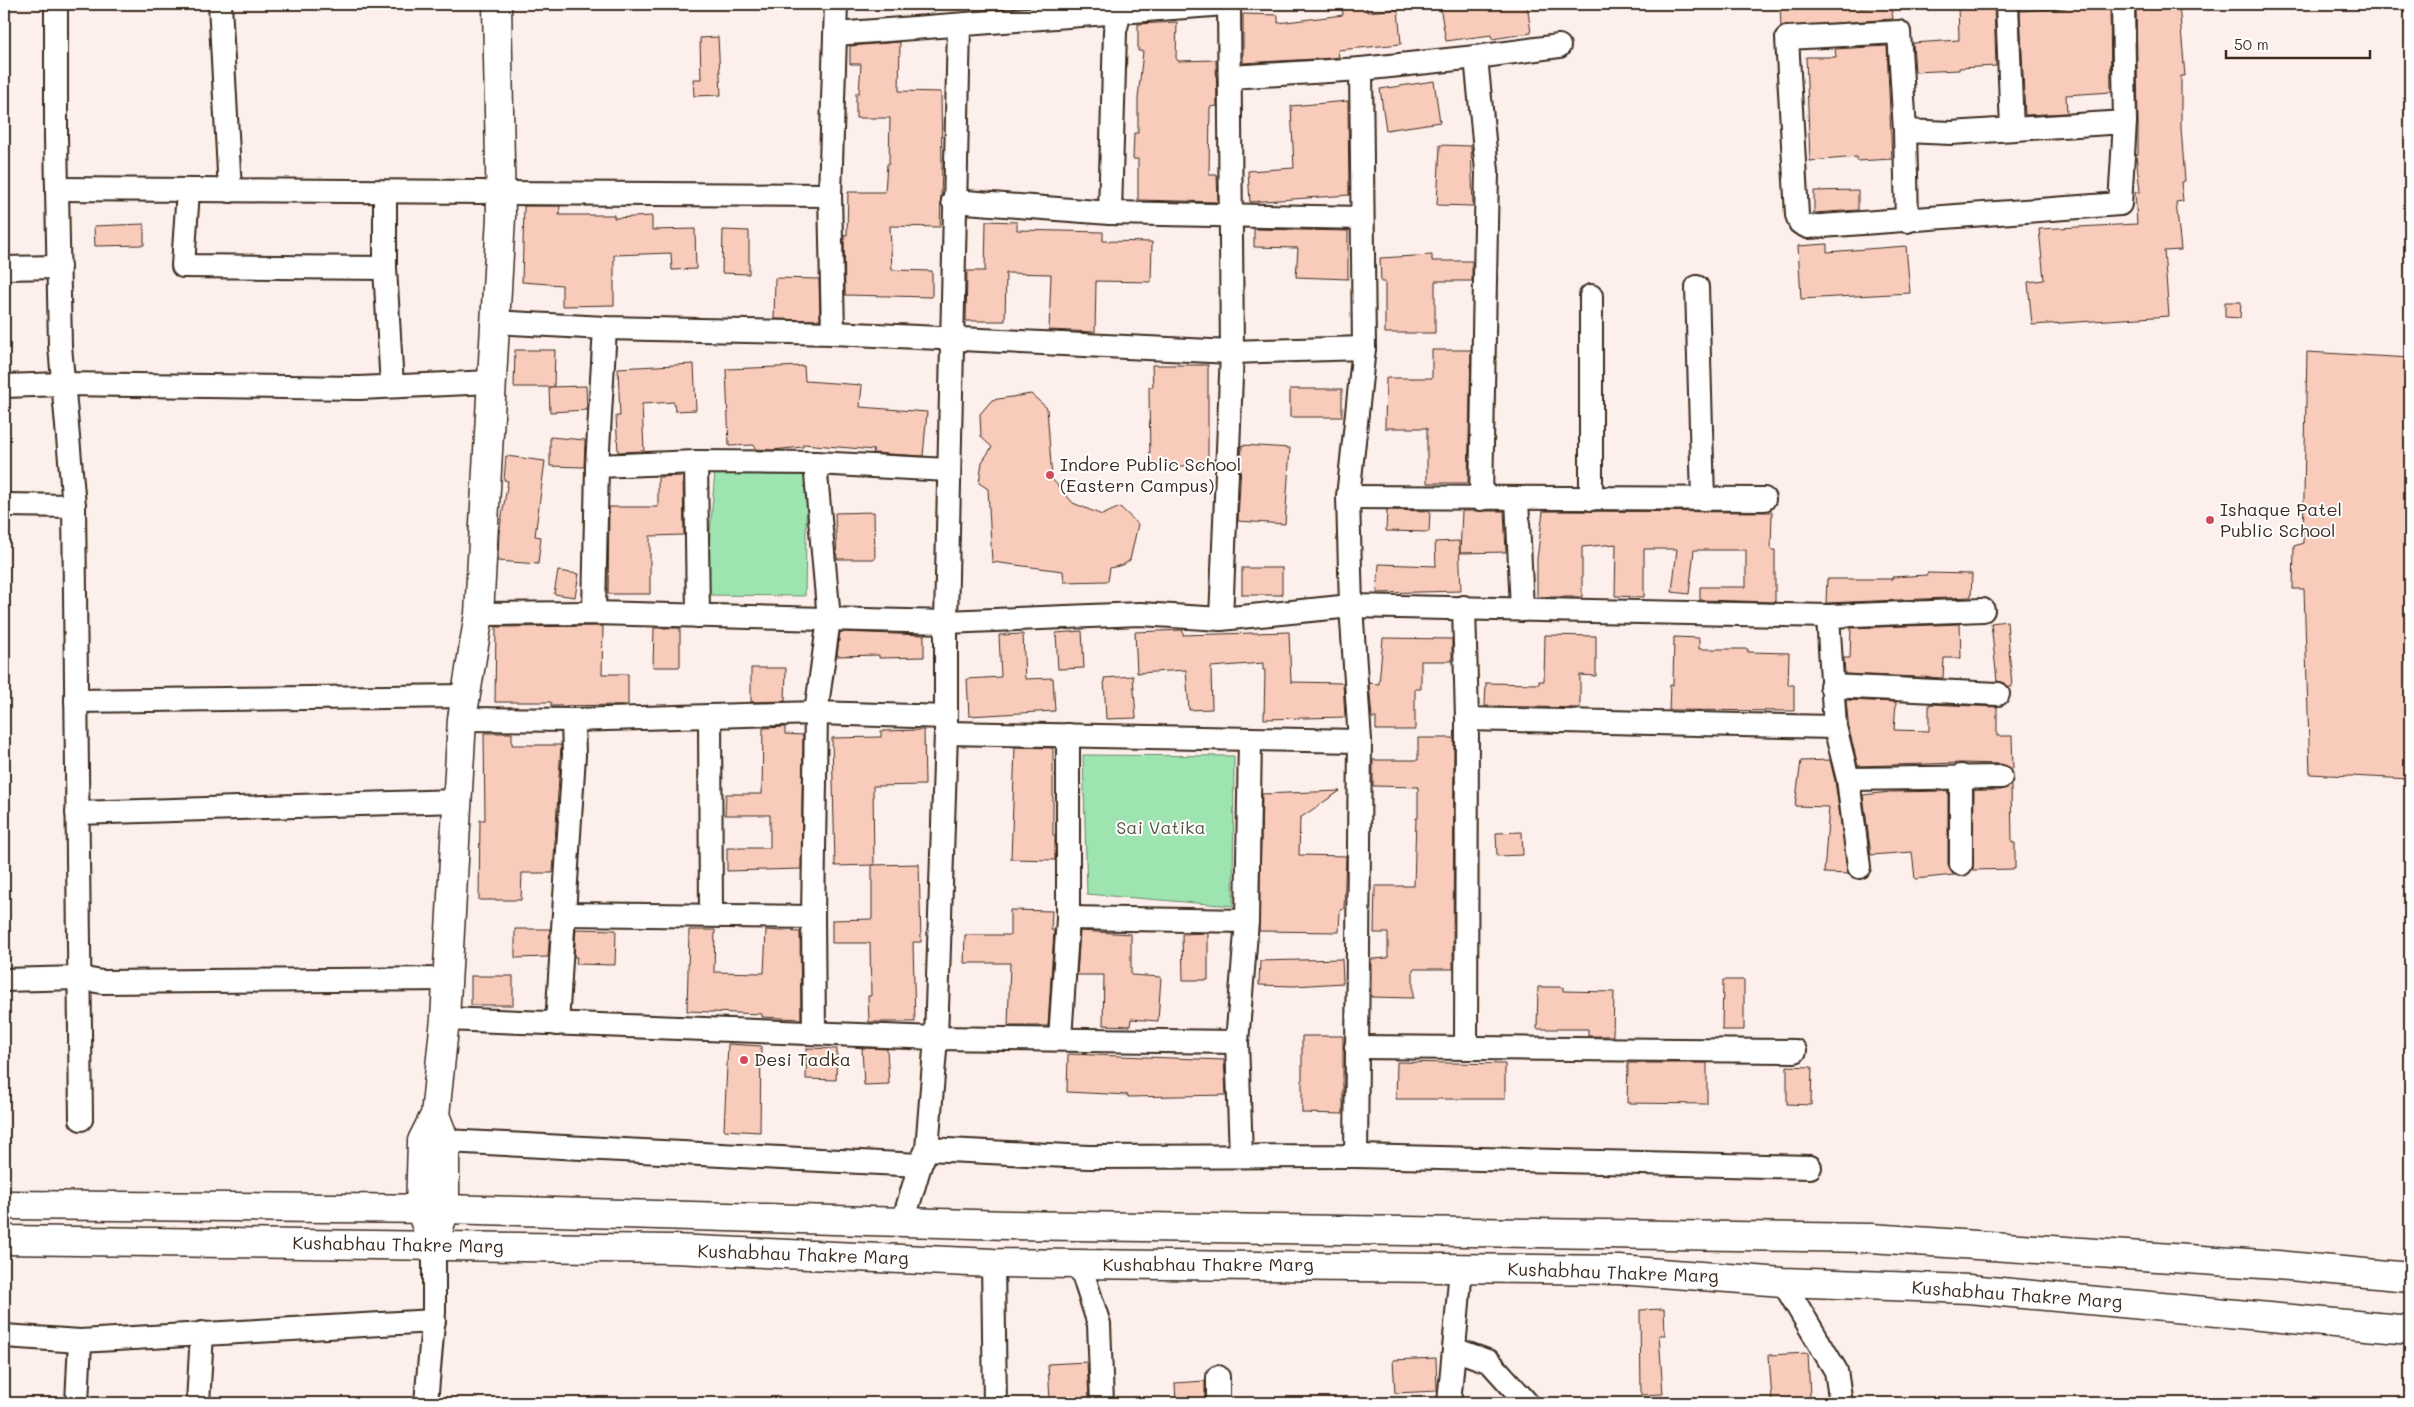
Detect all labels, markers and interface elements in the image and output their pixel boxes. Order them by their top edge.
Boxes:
scale bar [2226,28,2370,60]
text: 50 m [2234,34,2269,54]
place label: Indore Public School (Eastern Campus) [1060,452,1241,497]
marker: Indore Public School (Eastern Campus) [1044,469,1056,481]
place label: Ishaque Patel Public School [2220,497,2342,542]
marker: Ishaque Patel Public School [2204,514,2216,526]
park label: Sai Vatika [1116,815,1206,839]
place label: Desi Tadka [754,1047,851,1071]
marker: Desi Tadka [738,1054,750,1066]
street label: Kushabhau Thakre Marg [292,1230,504,1258]
street label: Kushabhau Thakre Marg [697,1238,909,1270]
street label: Kushabhau Thakre Marg [1102,1252,1314,1276]
street label: Kushabhau Thakre Marg [1507,1256,1719,1288]
street label: Kushabhau Thakre Marg [1911,1275,2123,1313]

